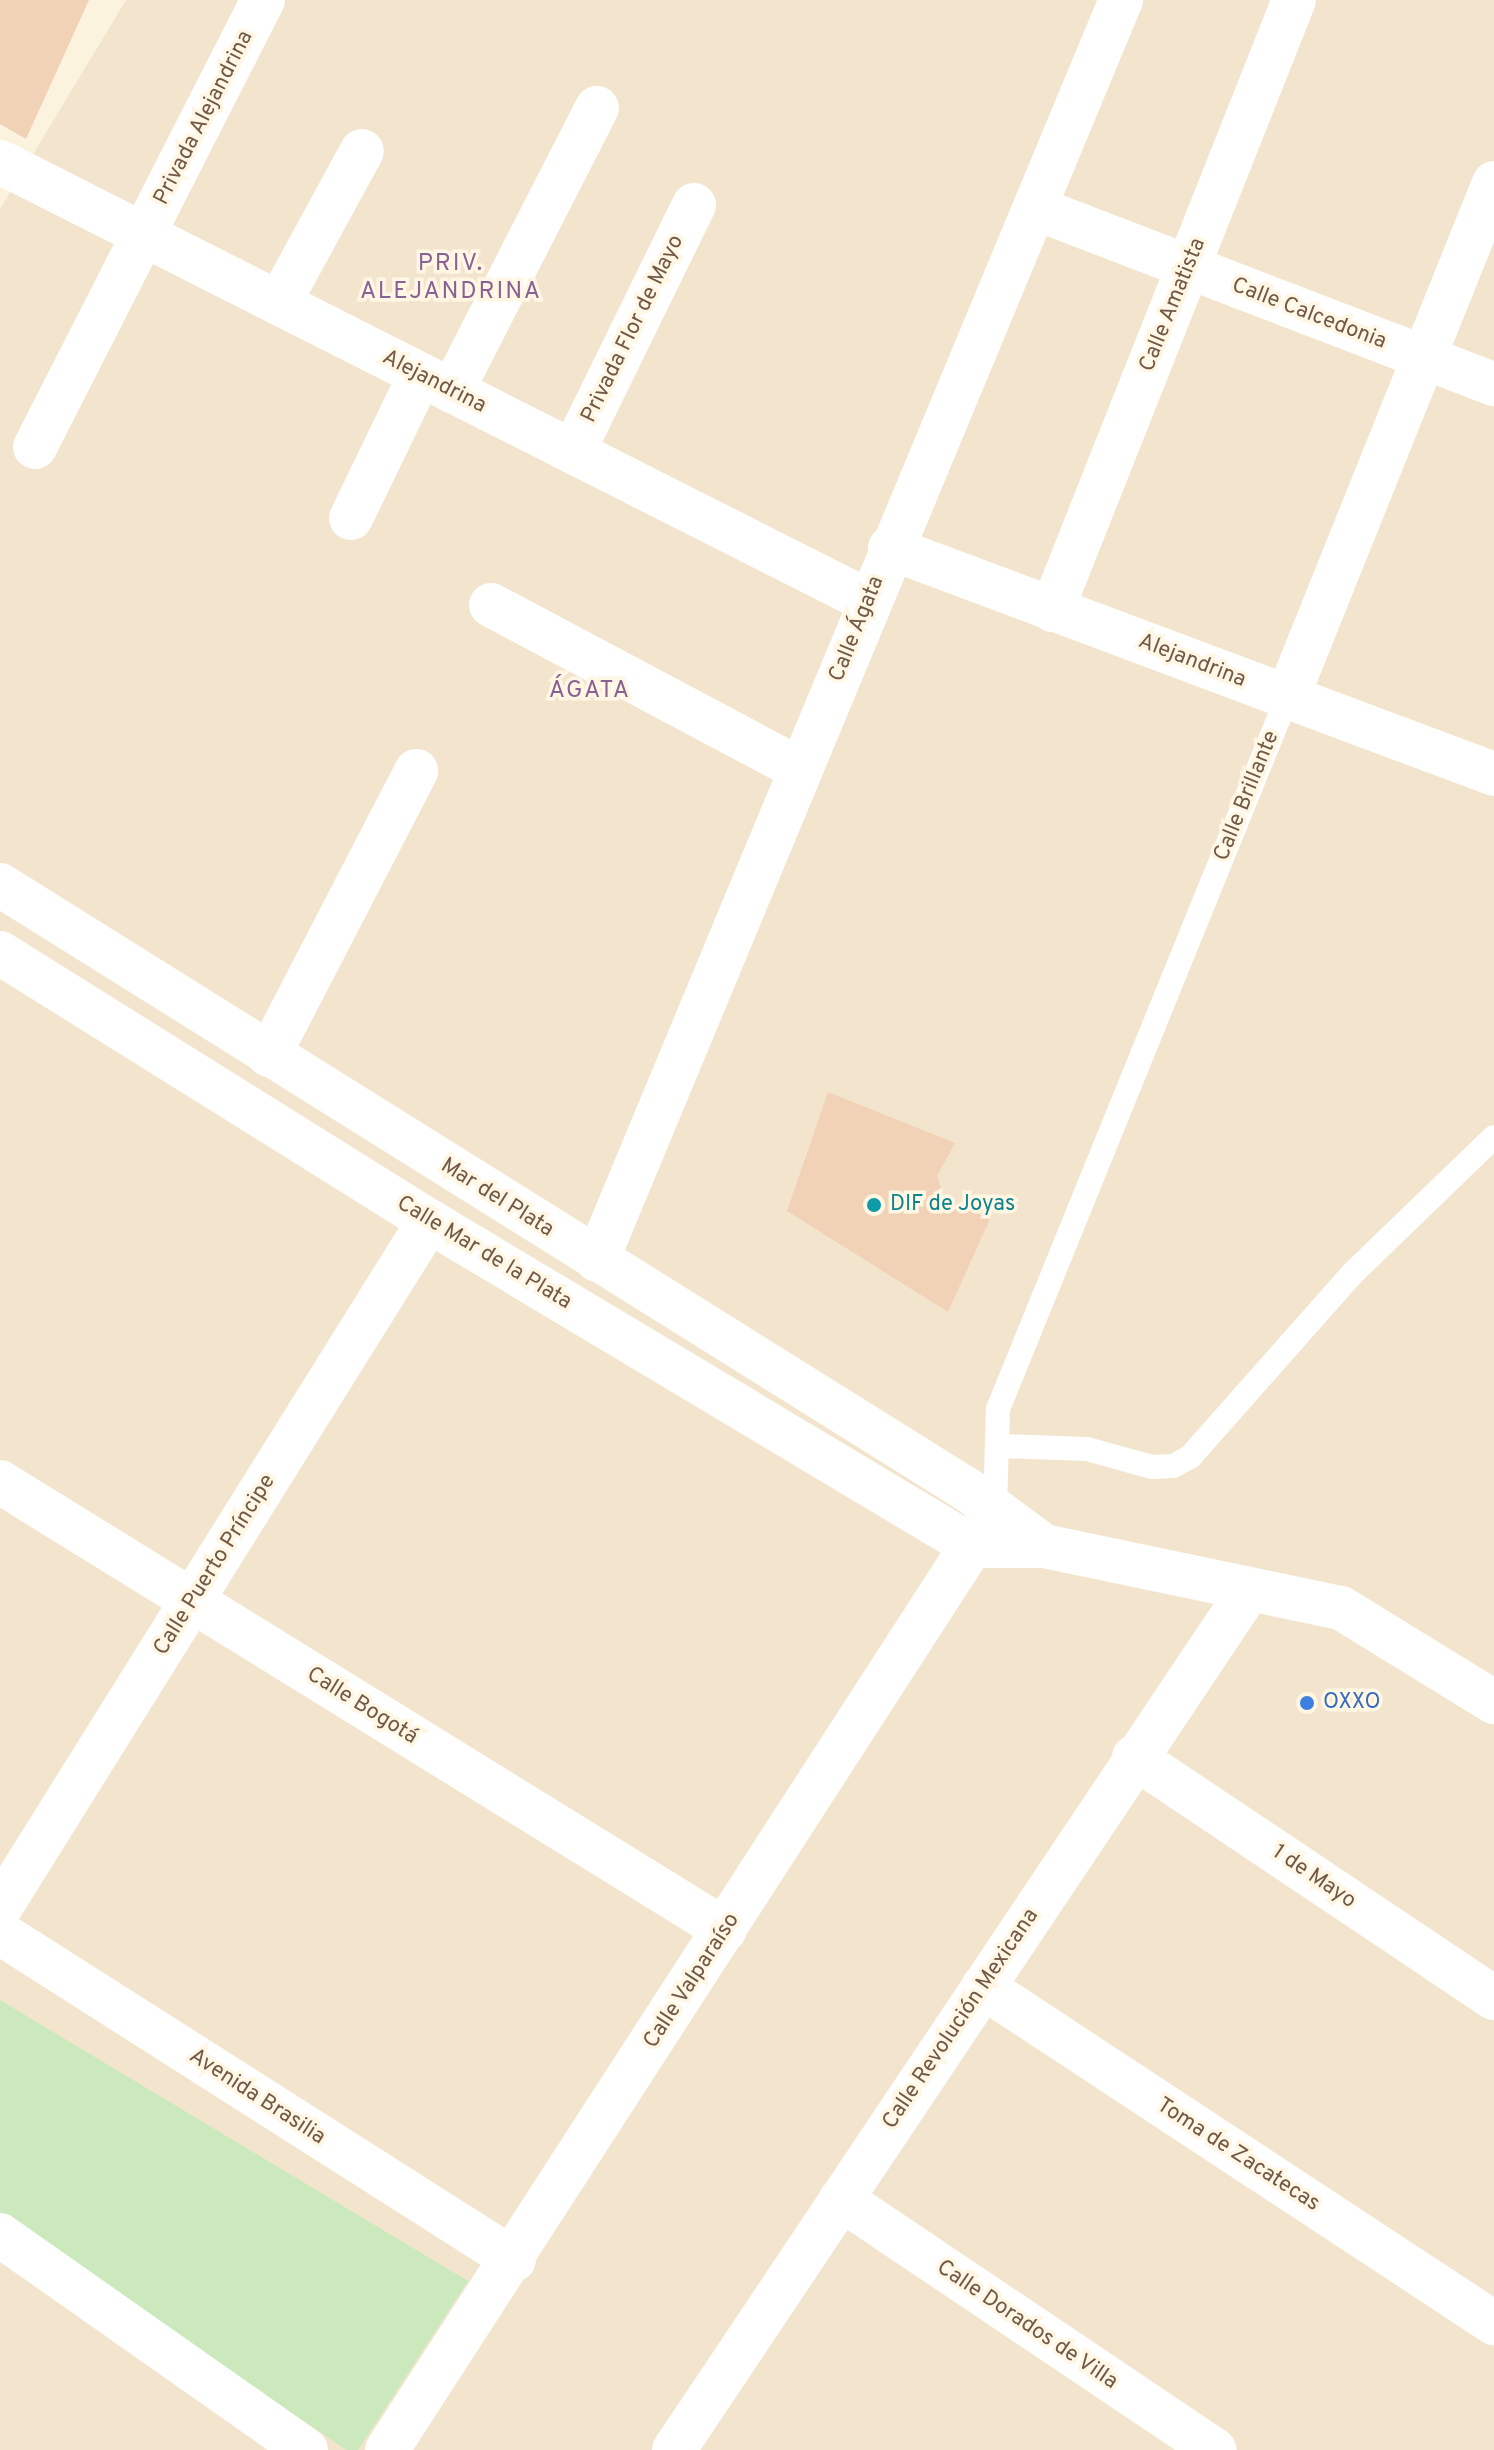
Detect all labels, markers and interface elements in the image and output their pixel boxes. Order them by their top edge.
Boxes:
street label: Privada Alejandrina [148,26,260,210]
street label: Privada Flor de Mayo [576,231,690,427]
street label: Calle Amatista [1134,234,1212,376]
district label: PRIV. ALEJANDRINA [360,251,542,307]
street label: Calle Calcedonia [1228,272,1390,356]
street label: Alejandrina [378,345,490,419]
street label: Calle Ágata [824,572,890,686]
street label: Alejandrina [1134,628,1250,694]
district label: ÁGATA [549,678,631,706]
street label: Calle Brillante [1209,727,1285,865]
street label: Mar del Plata [436,1153,558,1243]
street label: Calle Mar de la Plata [392,1190,576,1316]
place label: DIF de Joyas [890,1192,1015,1218]
marker: DIF de Joyas [865,1196,883,1214]
street label: Calle Puerto Príncipe [149,1470,281,1660]
street label: Calle Bogotá [302,1661,422,1751]
place label: OXXO [1323,1690,1380,1716]
marker: OXXO [1298,1694,1316,1712]
street label: 1 de Mayo [1267,1839,1361,1915]
street label: Calle Revolución Mexicana [877,1904,1045,2134]
street label: Calle Valparaíso [638,1908,746,2054]
street label: Avenida Brasilia [184,2043,330,2151]
street label: Toma de Zacatecas [1152,2092,1324,2218]
street label: Calle Dorados de Villa [931,2254,1123,2396]

